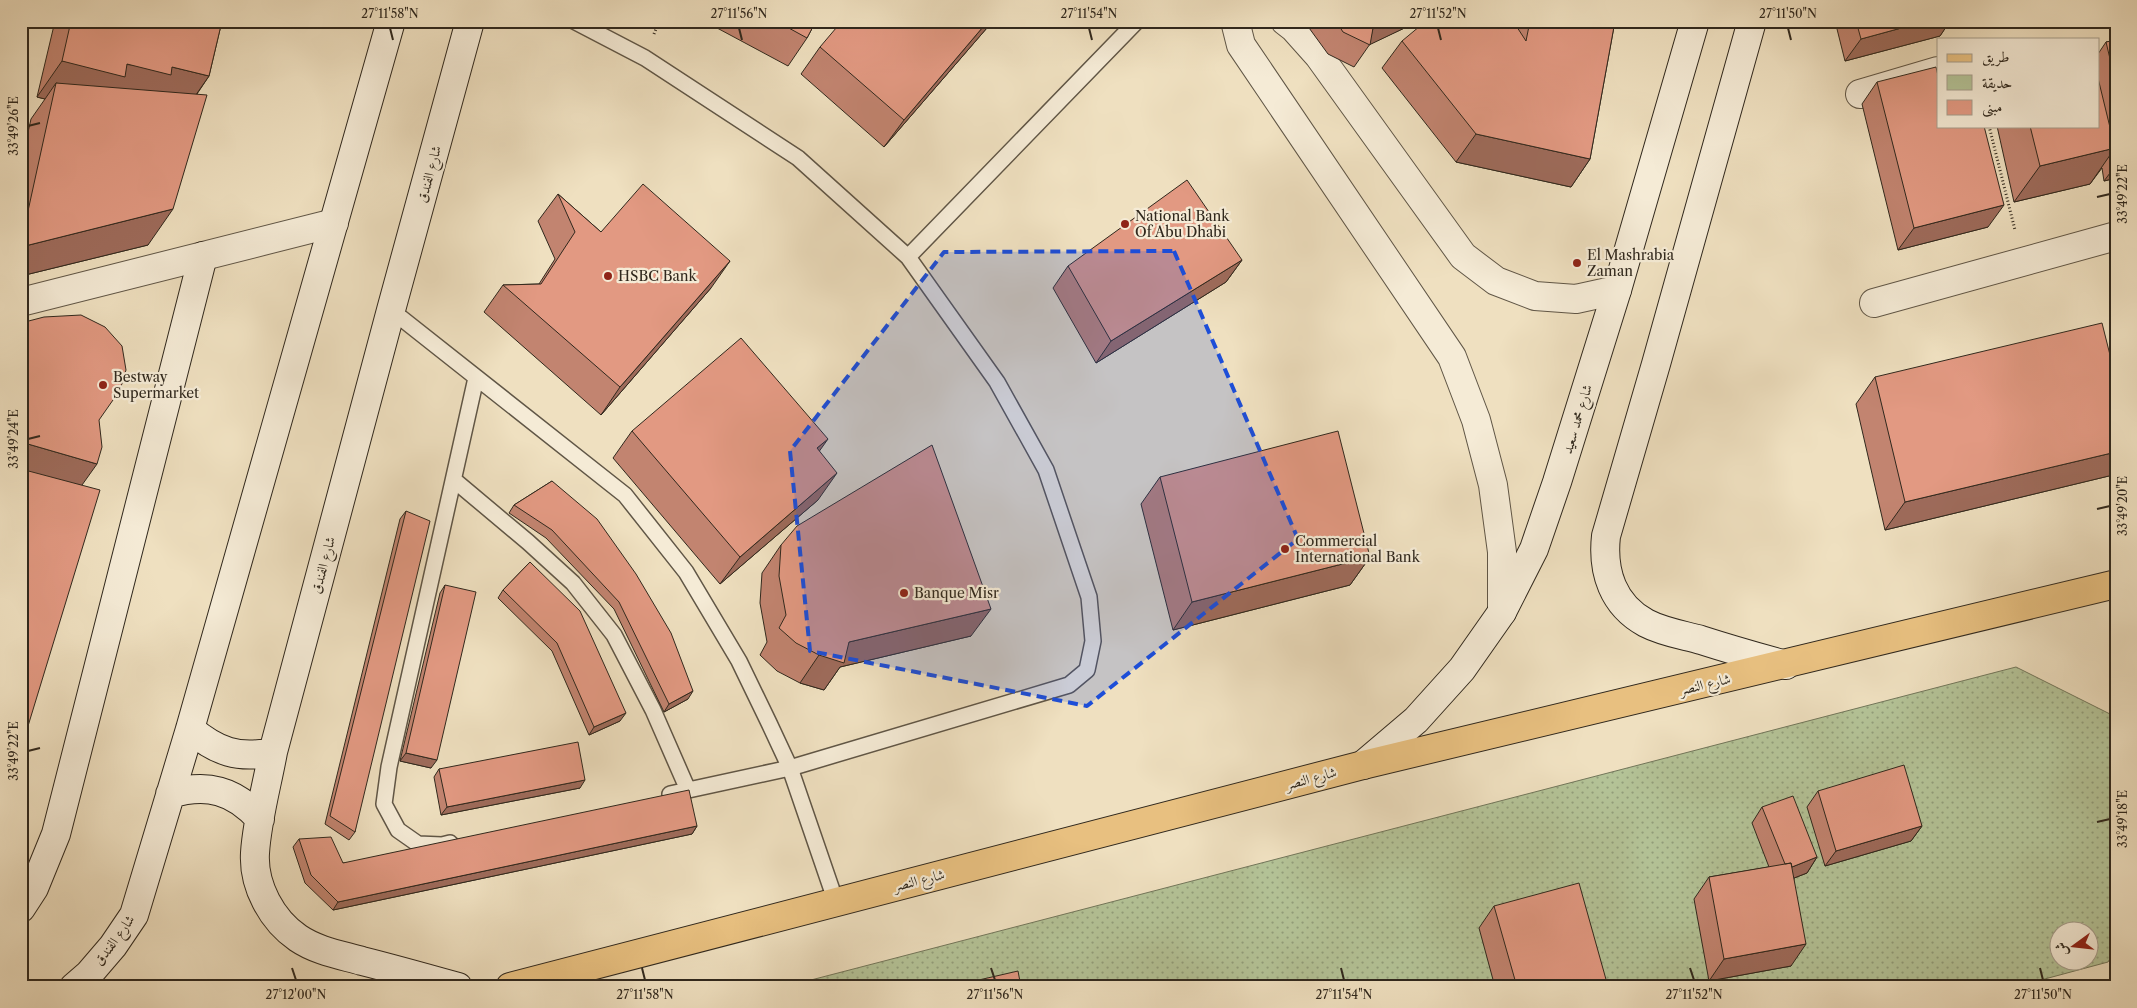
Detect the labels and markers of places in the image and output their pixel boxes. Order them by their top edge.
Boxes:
place label: National Bank Of Abu Dhabi [1135,207,1230,241]
marker: National Bank Of Abu Dhabi [1119,218,1131,230]
place label: El Mashrabia Zaman [1587,246,1675,280]
marker: El Mashrabia Zaman [1571,257,1583,269]
place label: HSBC Bank [618,267,698,285]
marker: HSBC Bank [602,270,614,282]
place label: Bestway Supermarket [113,368,199,402]
marker: Bestway Supermarket [97,379,109,391]
place label: Commercial International Bank [1295,532,1421,566]
marker: Commercial International Bank [1279,543,1291,555]
place label: Banque Misr [914,584,999,602]
marker: Banque Misr [898,587,910,599]

